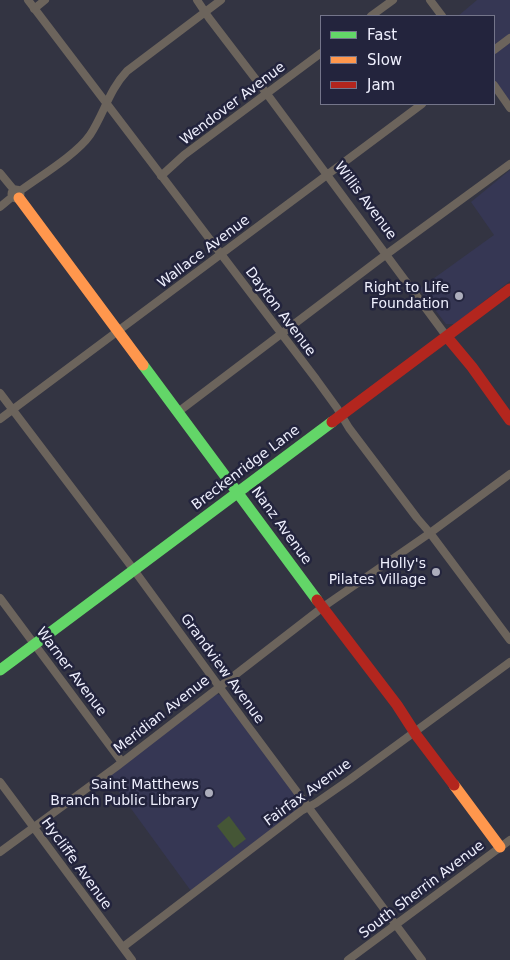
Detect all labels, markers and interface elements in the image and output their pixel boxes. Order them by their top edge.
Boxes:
legend [320,15,495,105]
text: Fast [367,26,397,44]
text: Slow [367,51,402,69]
street label: Wendover Avenue [177,59,289,149]
text: Jam [367,76,395,94]
street label: Willis Avenue [330,159,400,243]
street label: Wallace Avenue [155,212,253,292]
street label: Dayton Avenue [241,264,319,360]
place label: Right to Life Foundation [364,280,449,312]
marker: Right to Life Foundation [453,290,465,302]
street label: Breckenridge Lane [189,422,303,514]
street label: Nanz Avenue [247,484,315,568]
place label: Holly's Pilates Village [329,556,426,588]
marker: Holly's Pilates Village [430,566,442,578]
street label: Grandview Avenue [177,611,267,727]
street label: Warner Avenue [32,624,110,720]
street label: Meridian Avenue [111,672,213,758]
street label: Fairfax Avenue [261,756,355,830]
place label: Saint Matthews Branch Public Library [50,777,199,810]
marker: Saint Matthews Branch Public Library [203,787,215,799]
street label: Hycliffe Avenue [37,815,115,913]
street label: South Sherrin Avenue [356,838,488,942]

